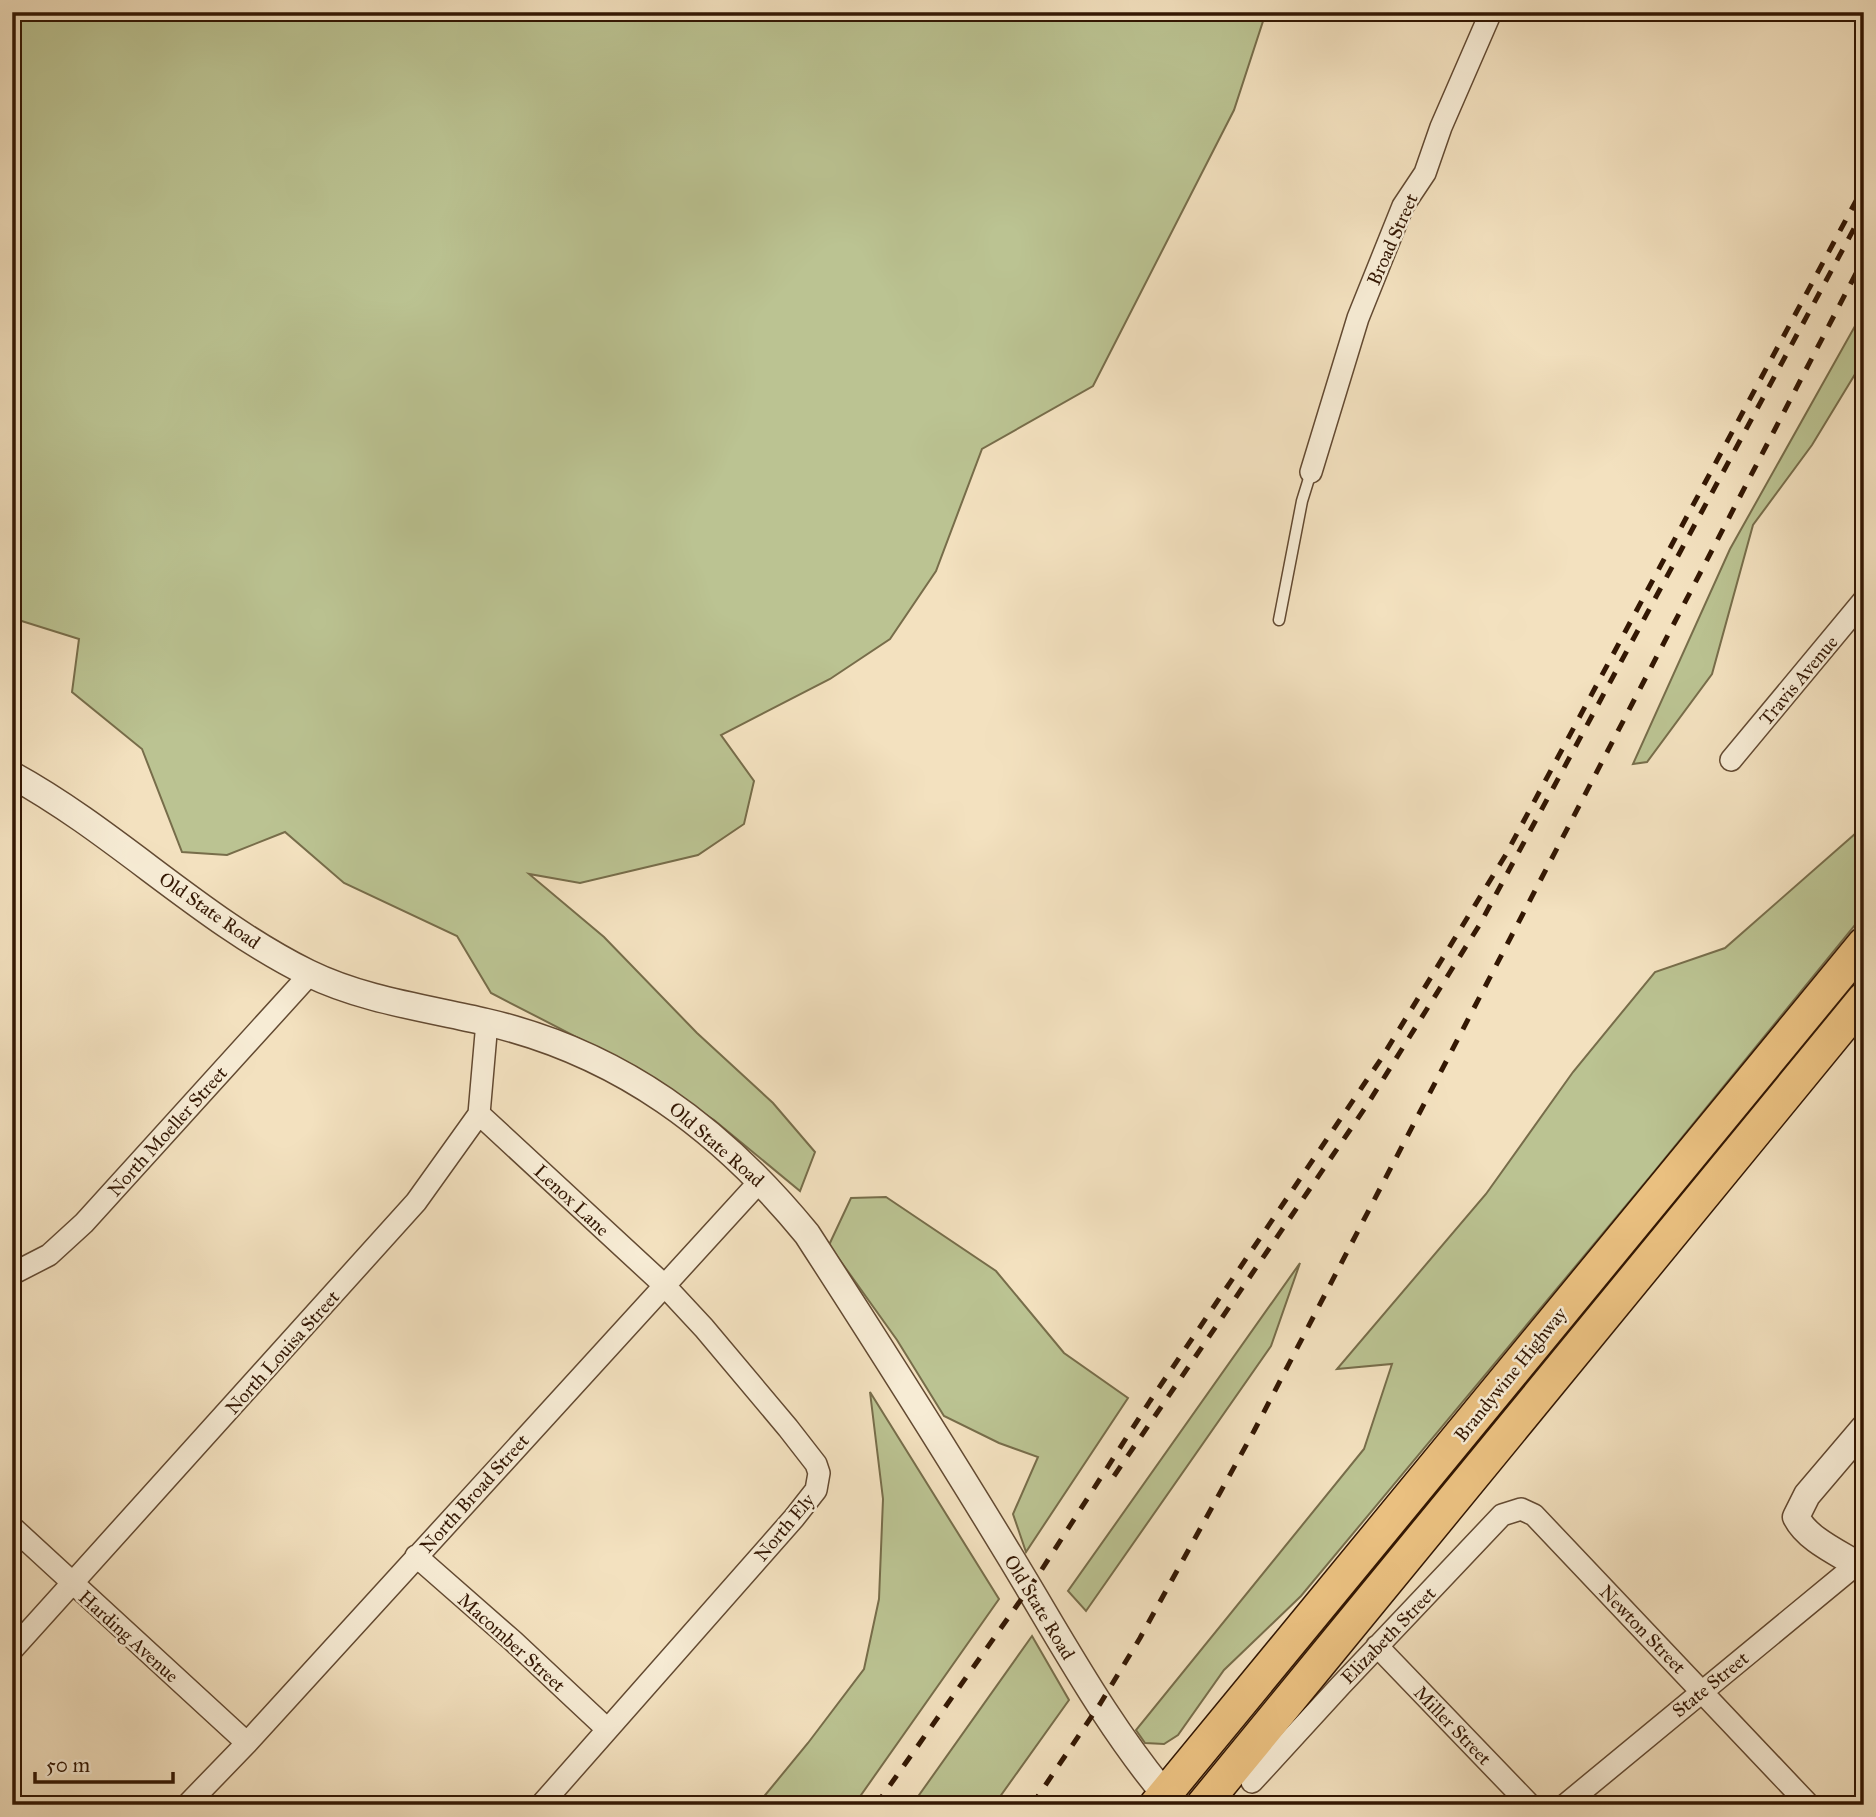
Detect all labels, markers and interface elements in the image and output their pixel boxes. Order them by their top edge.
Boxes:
street label: Broad Street [1362,189,1423,289]
street label: Travis Avenue [1754,631,1843,730]
street label: Old State Road [155,867,265,954]
street label: North Moeller Street [103,1061,232,1201]
street label: Old State Road [665,1097,769,1192]
street label: Lenox Lane [529,1160,614,1241]
street label: North Louisa Street [221,1285,344,1419]
street label: Brandywine Highway [1449,1302,1573,1447]
street label: North Broad Street [415,1429,534,1558]
street label: North Ely [749,1488,820,1566]
street label: Old State Road [999,1551,1080,1664]
street label: Newton Street [1595,1580,1691,1679]
street label: Elizabeth Street [1336,1582,1441,1689]
street label: Harding Avenue [73,1585,183,1688]
street label: Macomber Street [453,1588,570,1697]
street label: State Street [1667,1646,1753,1722]
street label: Miller Street [1409,1681,1496,1770]
scale bar [35,1740,173,1784]
text: 50 m [46,1752,91,1778]

